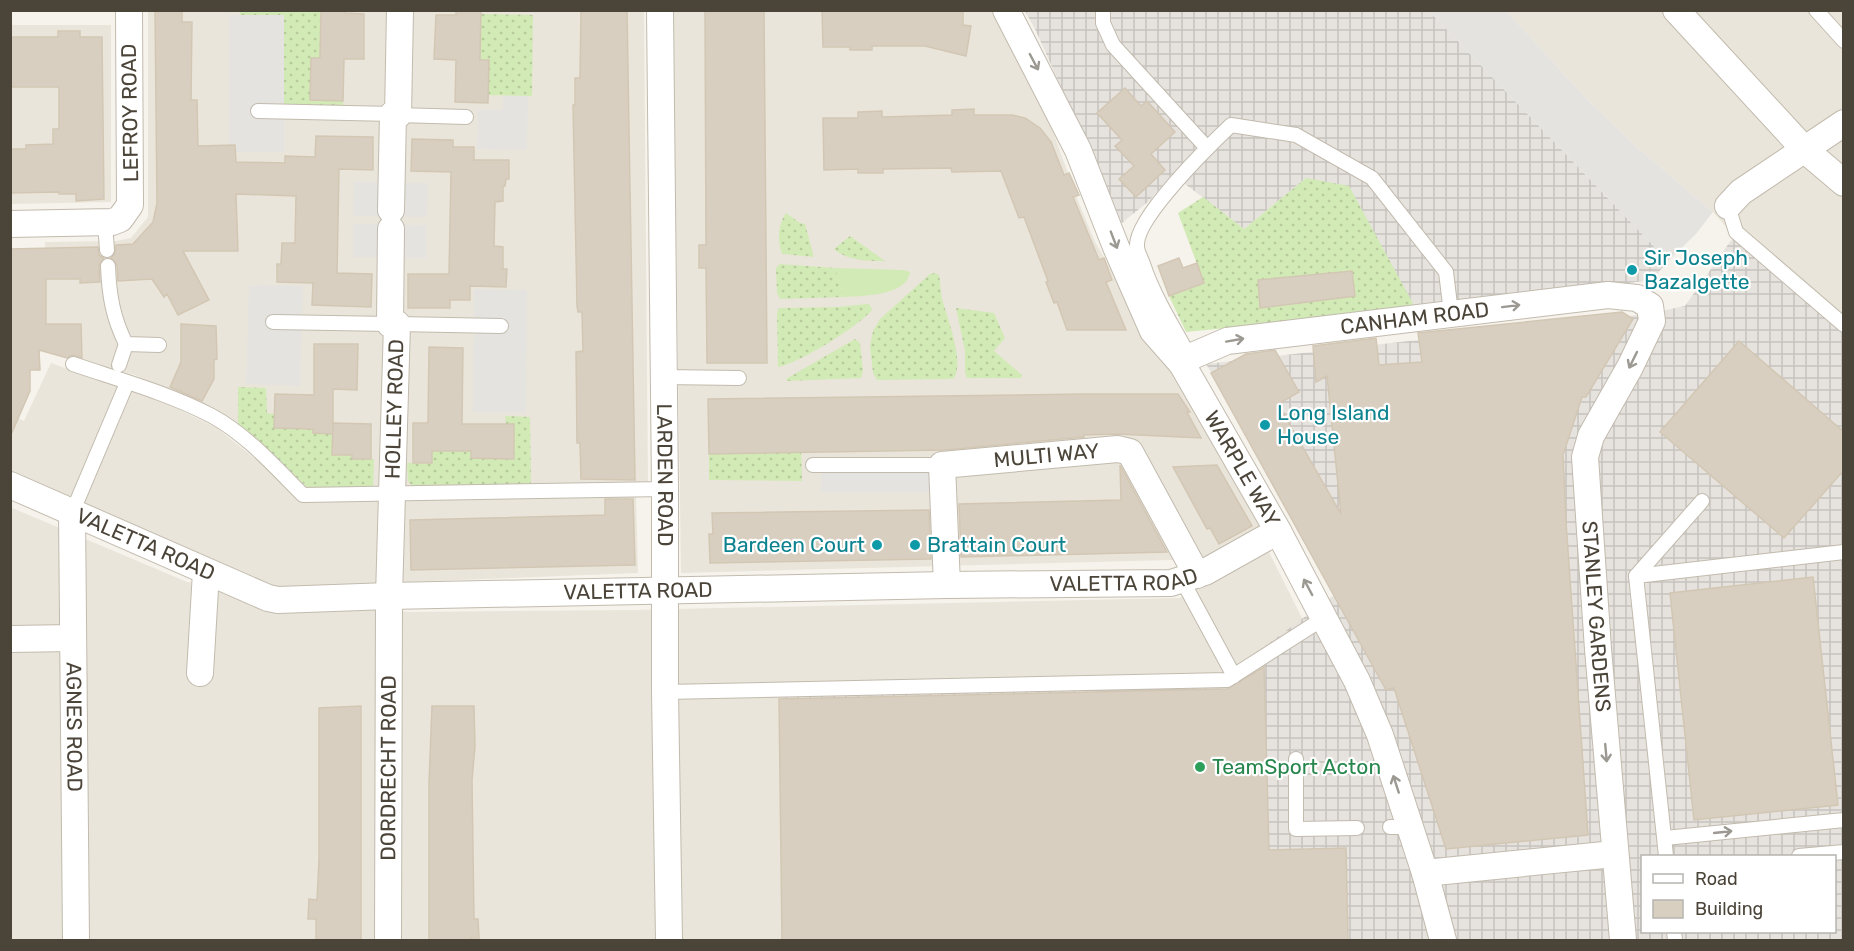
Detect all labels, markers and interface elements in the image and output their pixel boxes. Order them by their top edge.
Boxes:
street label: LEFROY ROAD [116,44,143,182]
one-way arrow [1028,53,1040,70]
one-way arrow [1109,230,1120,249]
place label: Sir Joseph Bazalgette [1644,245,1749,294]
marker: Sir Joseph Bazalgette [1625,263,1639,277]
street label: CANHAM ROAD [1339,296,1490,339]
one-way arrow [1501,300,1521,311]
one-way arrow [1224,335,1244,346]
street label: HOLLEY ROAD [379,339,409,479]
one-way arrow [1626,351,1638,369]
place label: Long Island House [1277,400,1389,449]
street label: LARDEN ROAD [652,403,678,546]
street label: WARPLE WAY [1199,406,1286,531]
marker: Long Island House [1258,418,1272,432]
street label: MULTI WAY [993,438,1100,472]
street label: VALETTA ROAD [72,503,219,585]
street label: STANLEY GARDENS [1577,520,1616,713]
place label: Bardeen Court [723,532,865,557]
place label: Brattain Court [927,532,1066,557]
marker: Bardeen Court [870,538,884,552]
marker: Brattain Court [908,538,922,552]
street label: VALETTA ROAD [1049,562,1201,596]
street label: VALETTA ROAD [563,577,713,605]
one-way arrow [1302,579,1313,597]
street label: AGNES ROAD [61,662,88,792]
street label: DORDRECHT ROAD [375,675,401,861]
one-way arrow [1601,742,1612,762]
place label: TeamSport Acton [1212,754,1381,779]
marker: TeamSport Acton [1193,760,1207,774]
one-way arrow [1390,775,1401,794]
one-way arrow [1712,827,1732,838]
legend [1641,855,1836,933]
text: Road [1695,868,1738,890]
text: Building [1695,898,1763,920]

